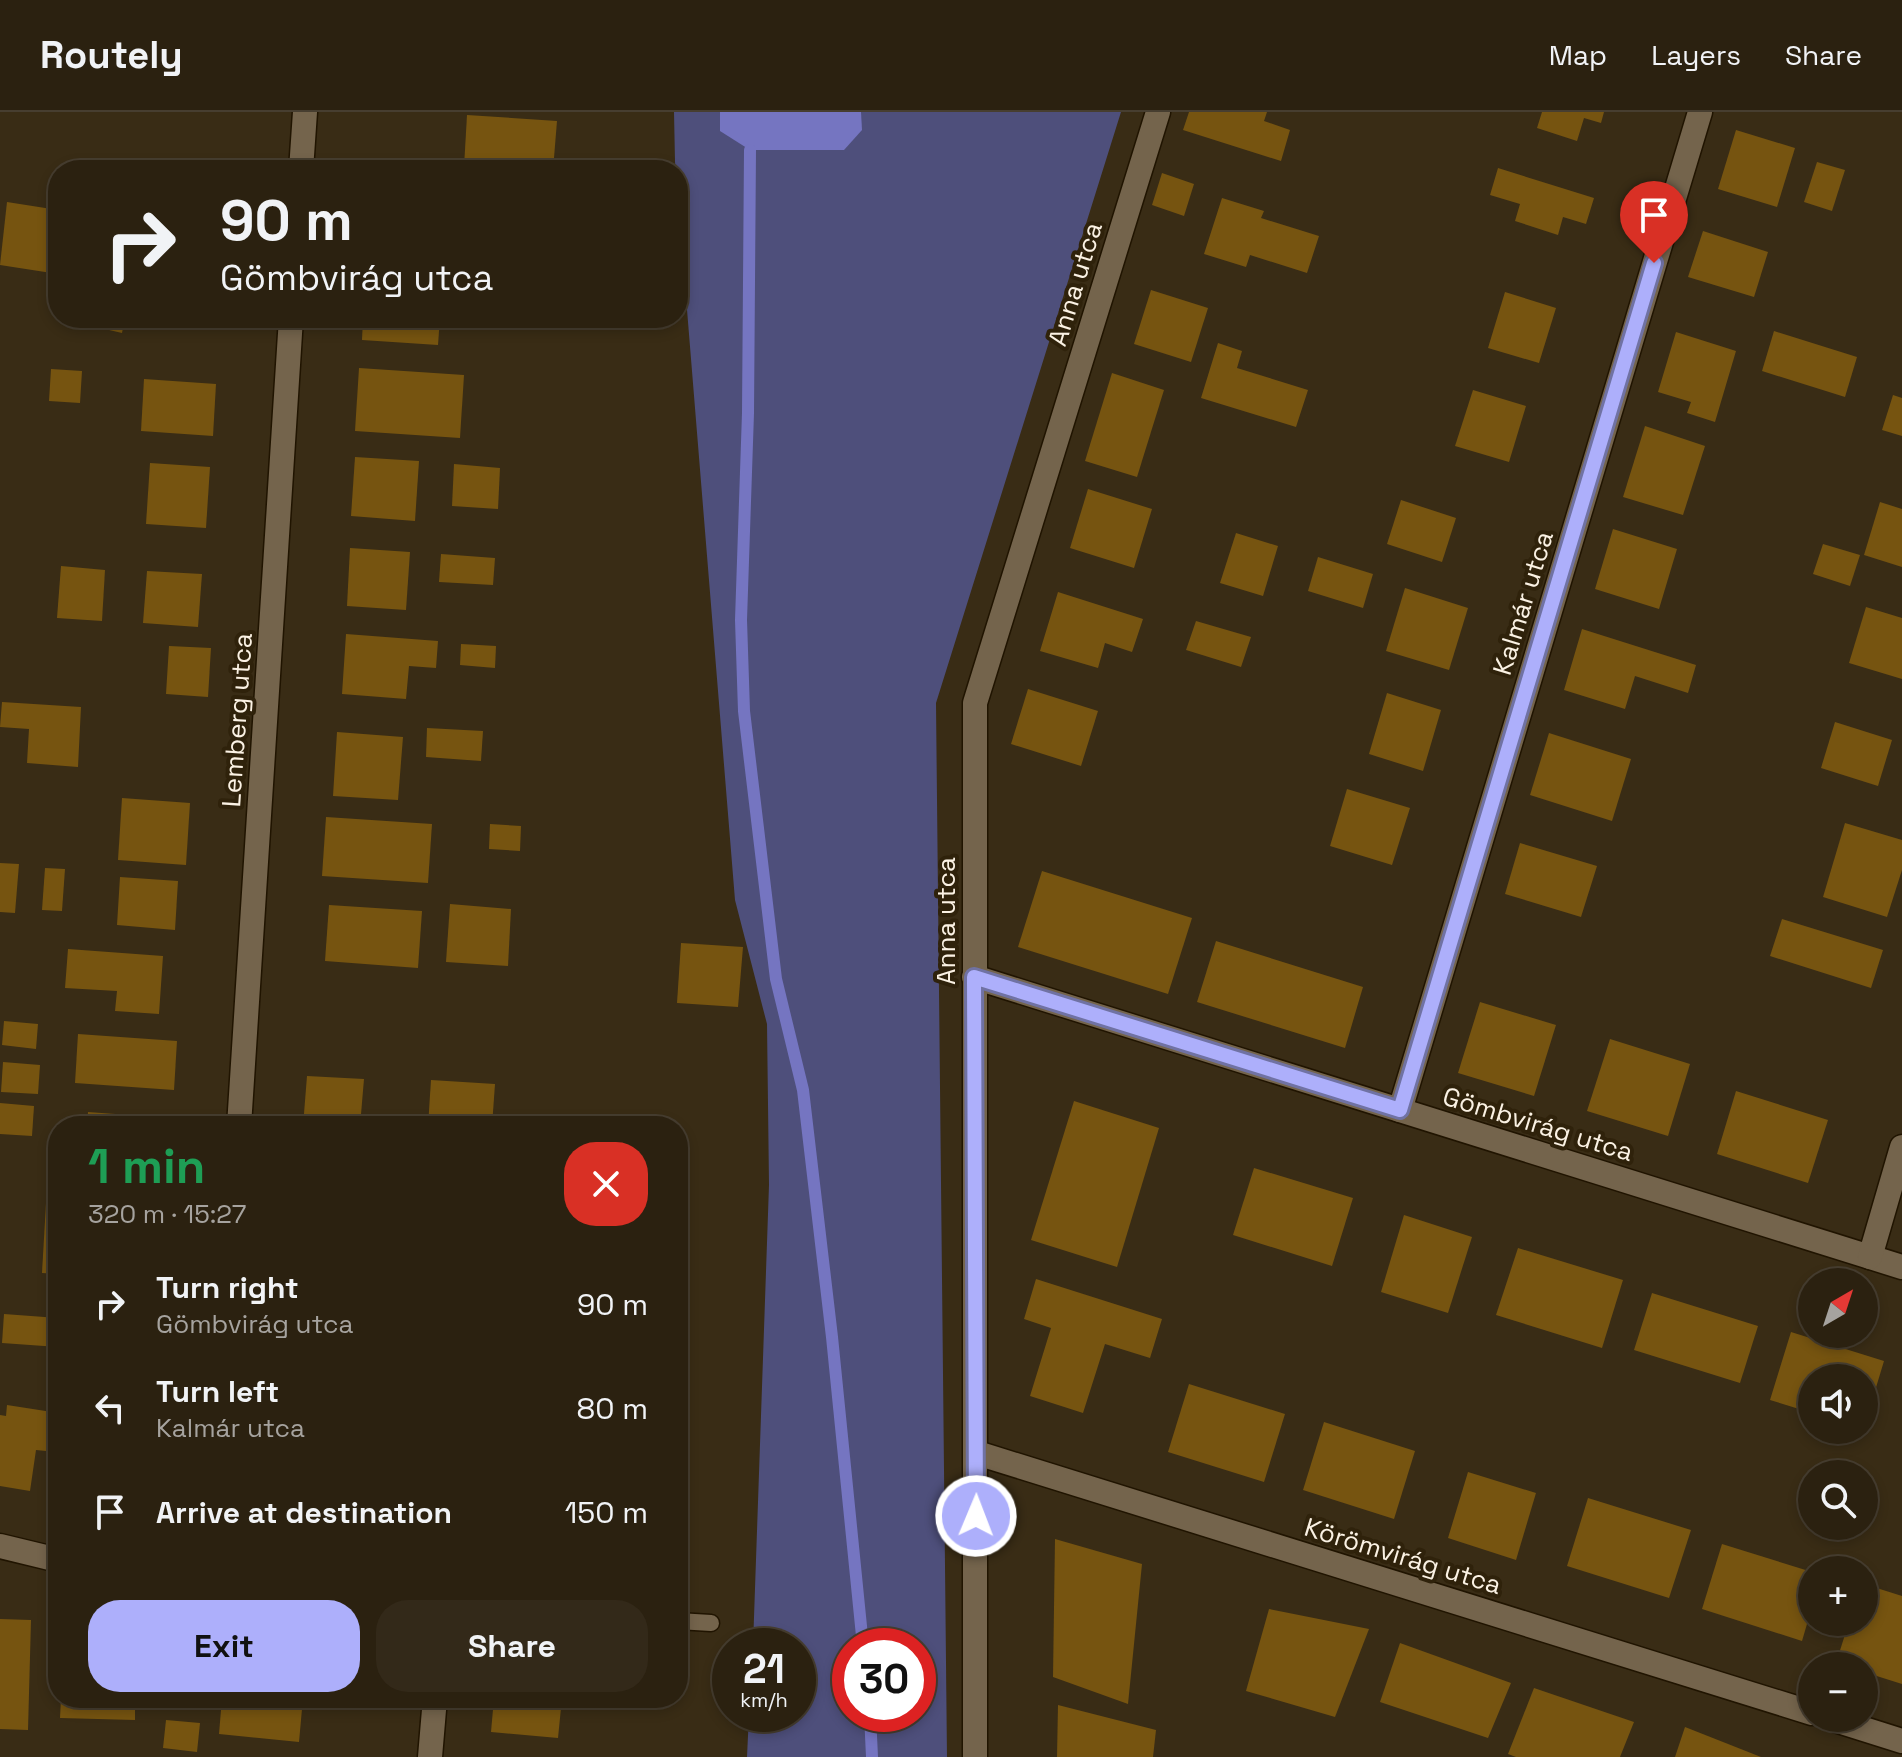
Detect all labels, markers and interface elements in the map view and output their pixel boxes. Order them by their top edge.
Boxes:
text: Routely [40,31,183,79]
text: Map [1549,37,1607,73]
text: Layers [1651,37,1741,73]
text: Share [1785,37,1862,73]
pin [1620,181,1688,263]
text: 90 m [220,185,353,256]
icon: right [88,192,192,296]
icon: arrive [1632,193,1676,237]
street label: Anna utca [1040,218,1110,350]
text: Gömbvirág utca [220,255,493,301]
street label: Kalmár utca [1485,527,1561,679]
street label: Lemberg utca [214,632,260,808]
street label: Anna utca [929,857,963,985]
street label: Gömbvirág utca [1439,1079,1637,1169]
text: 1 min [88,1136,205,1197]
button: close [564,1142,648,1226]
text: 320 m · 15:27 [88,1197,246,1231]
text: Turn right [156,1268,299,1307]
north arrow [1798,1268,1878,1348]
map controls [1798,1268,1878,1732]
icon: right [88,1282,132,1326]
text: 90 m [577,1285,648,1324]
text: Gömbvirág utca [156,1307,353,1341]
button: sound [1798,1364,1878,1444]
text: Turn left [156,1372,279,1411]
icon: left [88,1386,132,1430]
text: 80 m [577,1389,648,1428]
text: Kalmár utca [156,1411,305,1445]
button: search [1798,1460,1878,1540]
position arrow [934,1474,1018,1558]
icon: arrive [88,1490,132,1534]
text: Arrive at destination [156,1493,452,1532]
text: 150 m [565,1493,648,1532]
street label: Körömvirág utca [1300,1510,1506,1602]
button: + [1798,1556,1878,1636]
button: Exit [88,1600,360,1692]
button: Share [376,1600,648,1692]
speed limit sign: 30 [832,1628,936,1732]
text: 21 [743,1644,785,1695]
button: − [1798,1652,1878,1732]
text: km/h [740,1687,788,1713]

